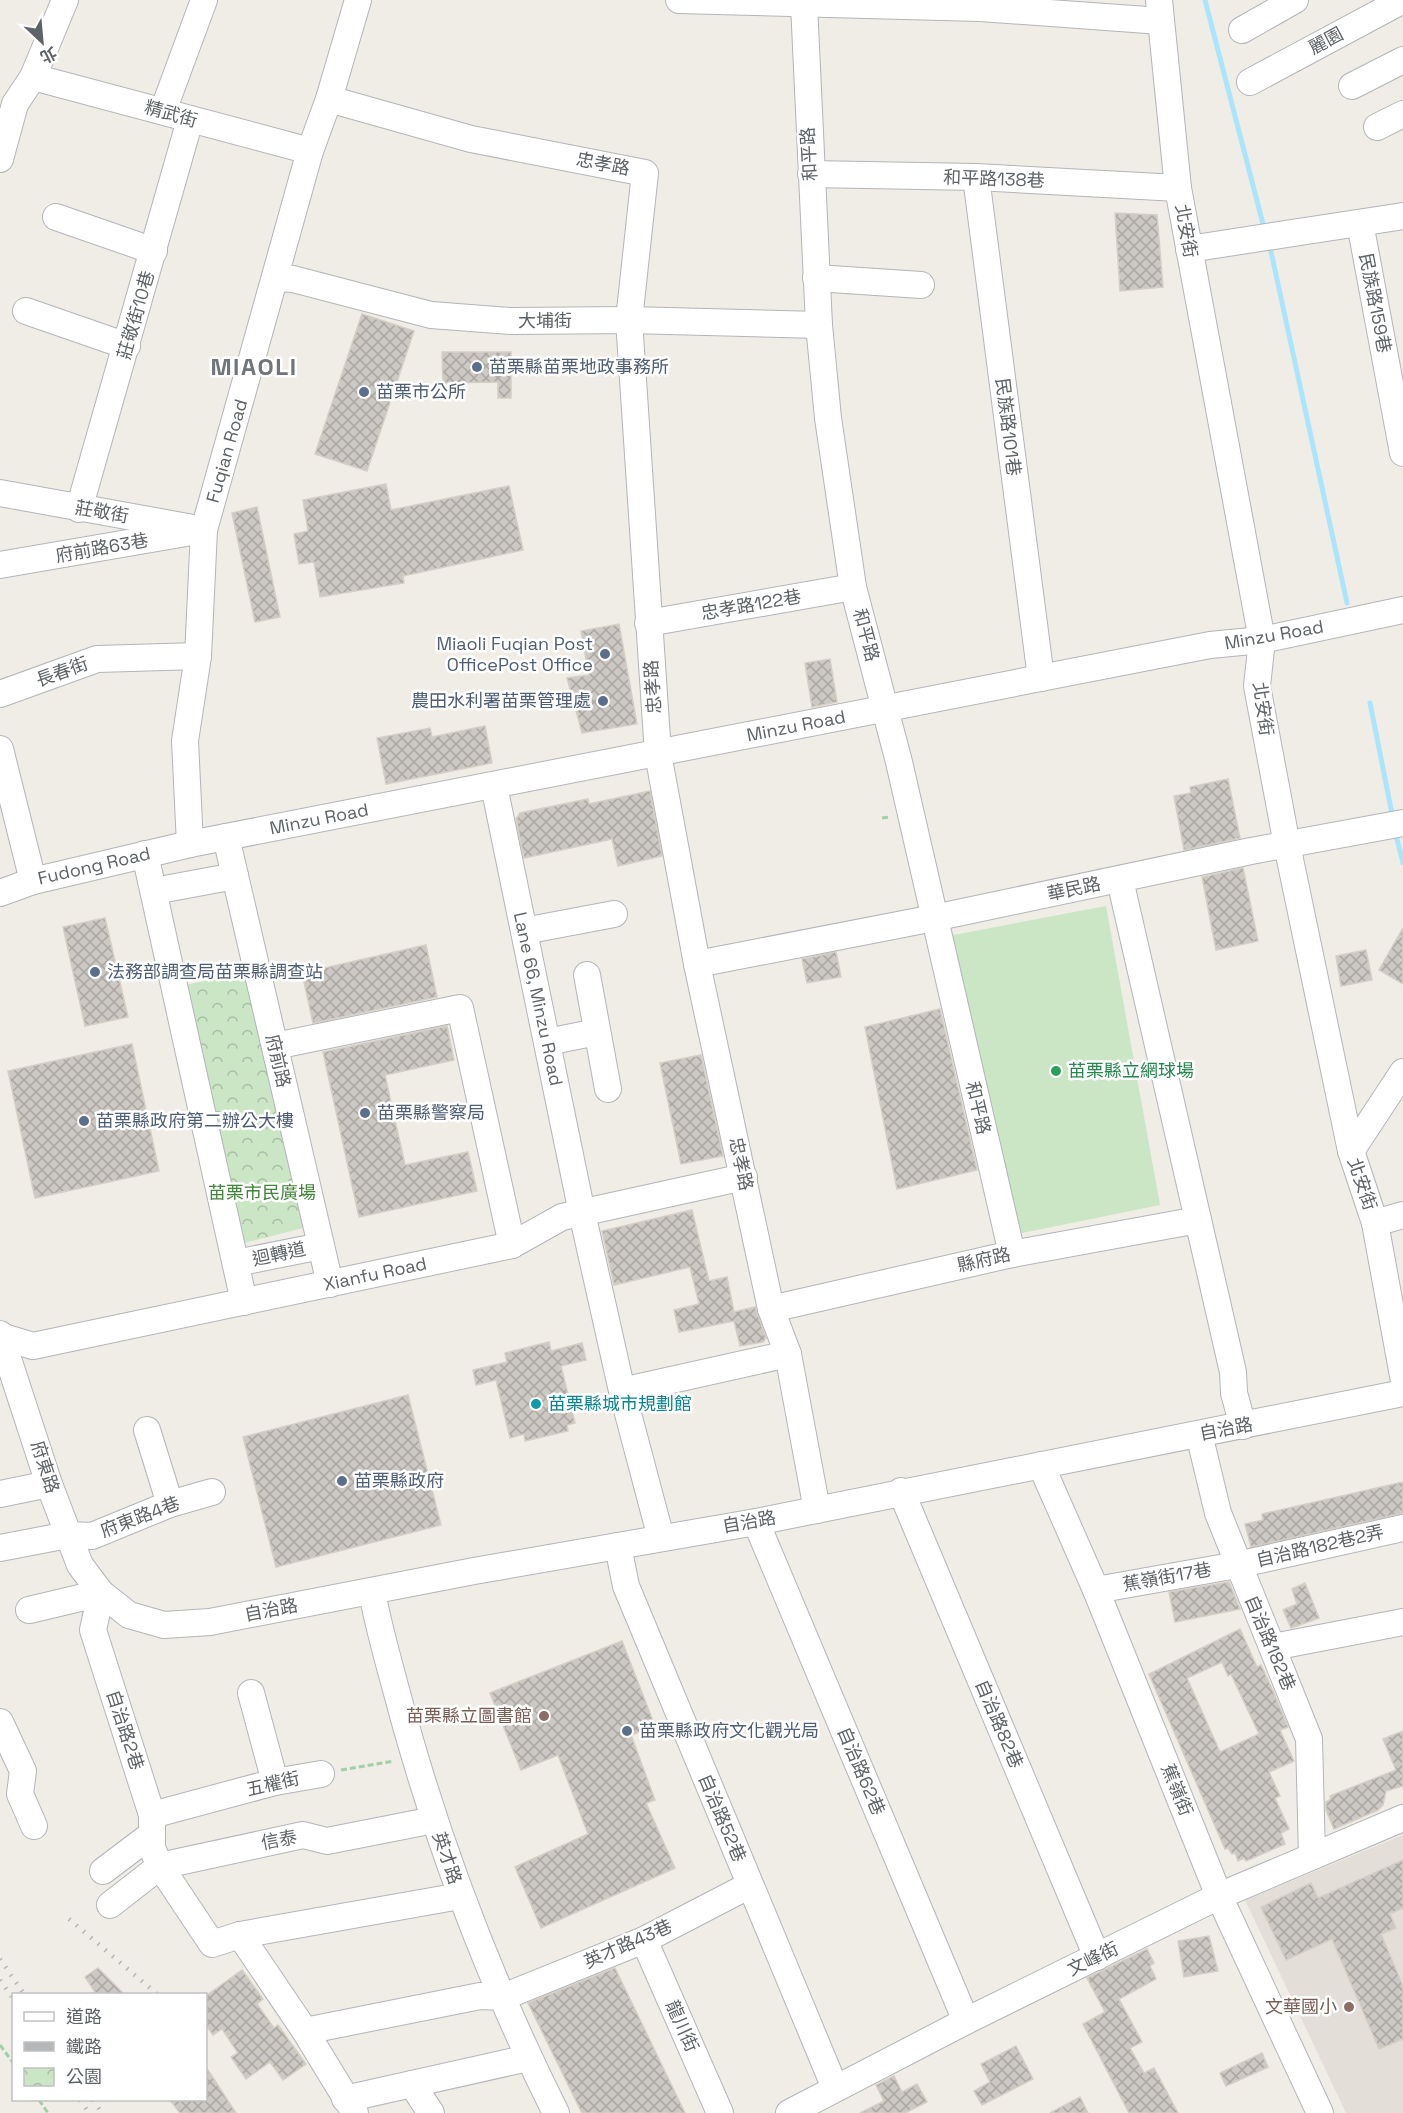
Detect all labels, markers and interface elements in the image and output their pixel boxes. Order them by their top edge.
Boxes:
north arrow [12,12,72,72]
street label: 麗園 [1304,22,1347,59]
text: 北 [37,42,60,68]
street label: 精武街 [142,95,200,132]
street label: 和平路 [796,126,821,182]
street label: 忠孝路 [574,147,632,180]
street label: 和平路138巷 [943,165,1045,192]
street label: 北安街 [1170,202,1203,259]
street label: 民族路159巷 [1355,251,1396,355]
street label: 莊敬街10巷 [112,268,159,362]
street label: 大埔街 [518,309,572,332]
district label: MIAOLI [210,351,298,382]
place label: 苗栗縣苗栗地政事務所 [489,355,669,378]
marker: 苗栗縣苗栗地政事務所 [470,360,484,374]
street label: 民族路101巷 [991,377,1026,477]
place label: 苗栗市公所 [376,380,466,403]
marker: 苗栗市公所 [357,385,371,399]
street label: Fuqian Road [201,396,252,505]
street label: 莊敬街 [74,495,131,528]
street label: 府前路63巷 [54,528,150,567]
street label: 忠孝路122巷 [699,584,803,625]
street label: 和平路 [848,606,885,664]
street label: Minzu Road [1223,614,1325,655]
place label: Miaoli Fuqian Post OfficePost Office [436,632,593,676]
marker: Miaoli Fuqian Post OfficePost Office [598,647,612,661]
street label: 長春街 [33,651,91,692]
street label: 忠孝路 [639,659,666,715]
street label: 北安街 [1248,681,1279,737]
place label: 農田水利署苗栗管理處 [411,689,591,712]
marker: 農田水利署苗栗管理處 [596,694,610,708]
street label: Minzu Road [745,705,847,746]
street label: Minzu Road [268,798,370,839]
street label: Fudong Road [35,841,152,890]
street label: 華民路 [1045,872,1103,905]
street label: Lane 66, Minzu Road [509,910,568,1088]
place label: 法務部調查局苗栗縣調查站 [107,960,323,983]
marker: 法務部調查局苗栗縣調查站 [88,965,102,979]
street label: 府前路 [261,1032,296,1090]
place label: 苗栗縣立網球場 [1068,1059,1194,1082]
marker: 苗栗縣立網球場 [1049,1064,1063,1078]
street label: 和平路 [961,1079,996,1137]
place label: 苗栗縣警察局 [377,1101,485,1124]
marker: 苗栗縣警察局 [358,1106,372,1120]
place label: 苗栗縣政府第二辦公大樓 [96,1109,294,1132]
marker: 苗栗縣政府第二辦公大樓 [77,1114,91,1128]
street label: 忠孝路 [725,1135,758,1193]
street label: 北安街 [1343,1155,1382,1213]
park label: 苗栗市民廣場 [208,1181,316,1204]
street label: 迴轉道 [250,1237,308,1270]
street label: 縣府路 [955,1242,1013,1277]
street label: Xianfu Road [321,1251,429,1296]
place label: 苗栗縣城市規劃館 [548,1392,692,1415]
marker: 苗栗縣城市規劃館 [529,1397,543,1411]
street label: 自治路 [1197,1412,1255,1445]
street label: 府東路 [26,1438,65,1496]
place label: 苗栗縣政府 [354,1469,444,1492]
marker: 苗栗縣政府 [335,1474,349,1488]
street label: 府東路4巷 [97,1491,183,1542]
street label: 自治路 [720,1505,777,1538]
street label: 自治路182巷2弄 [1254,1520,1386,1571]
street label: 蕉嶺街17巷 [1121,1557,1213,1596]
street label: 自治路182巷 [1240,1592,1301,1694]
street label: 自治路 [242,1593,300,1626]
street label: 自治路82巷 [970,1676,1028,1772]
street label: 自治路2巷 [102,1687,149,1773]
place label: 苗栗縣立圖書館 [406,1704,532,1727]
marker: 苗栗縣立圖書館 [537,1709,551,1723]
place label: 苗栗縣政府文化觀光局 [639,1719,819,1742]
street label: 自治路62巷 [833,1723,890,1818]
marker: 苗栗縣政府文化觀光局 [620,1724,634,1738]
street label: 蕉嶺街 [1157,1760,1198,1819]
street label: 五權街 [244,1766,302,1801]
street label: 自治路52巷 [694,1770,751,1865]
street label: 信泰 [259,1825,299,1854]
street label: 英才路 [428,1829,467,1887]
street label: 英才路43巷 [580,1914,675,1973]
street label: 文峰街 [1063,1936,1122,1981]
legend [12,1993,207,2101]
place label: 文華國小 [1265,1995,1337,2018]
street label: 龍川街 [661,1996,704,2055]
marker: 文華國小 [1342,2000,1356,2014]
text: 道路 [66,2005,102,2028]
text: 鐵路 [66,2035,102,2058]
text: 公園 [66,2065,102,2088]

